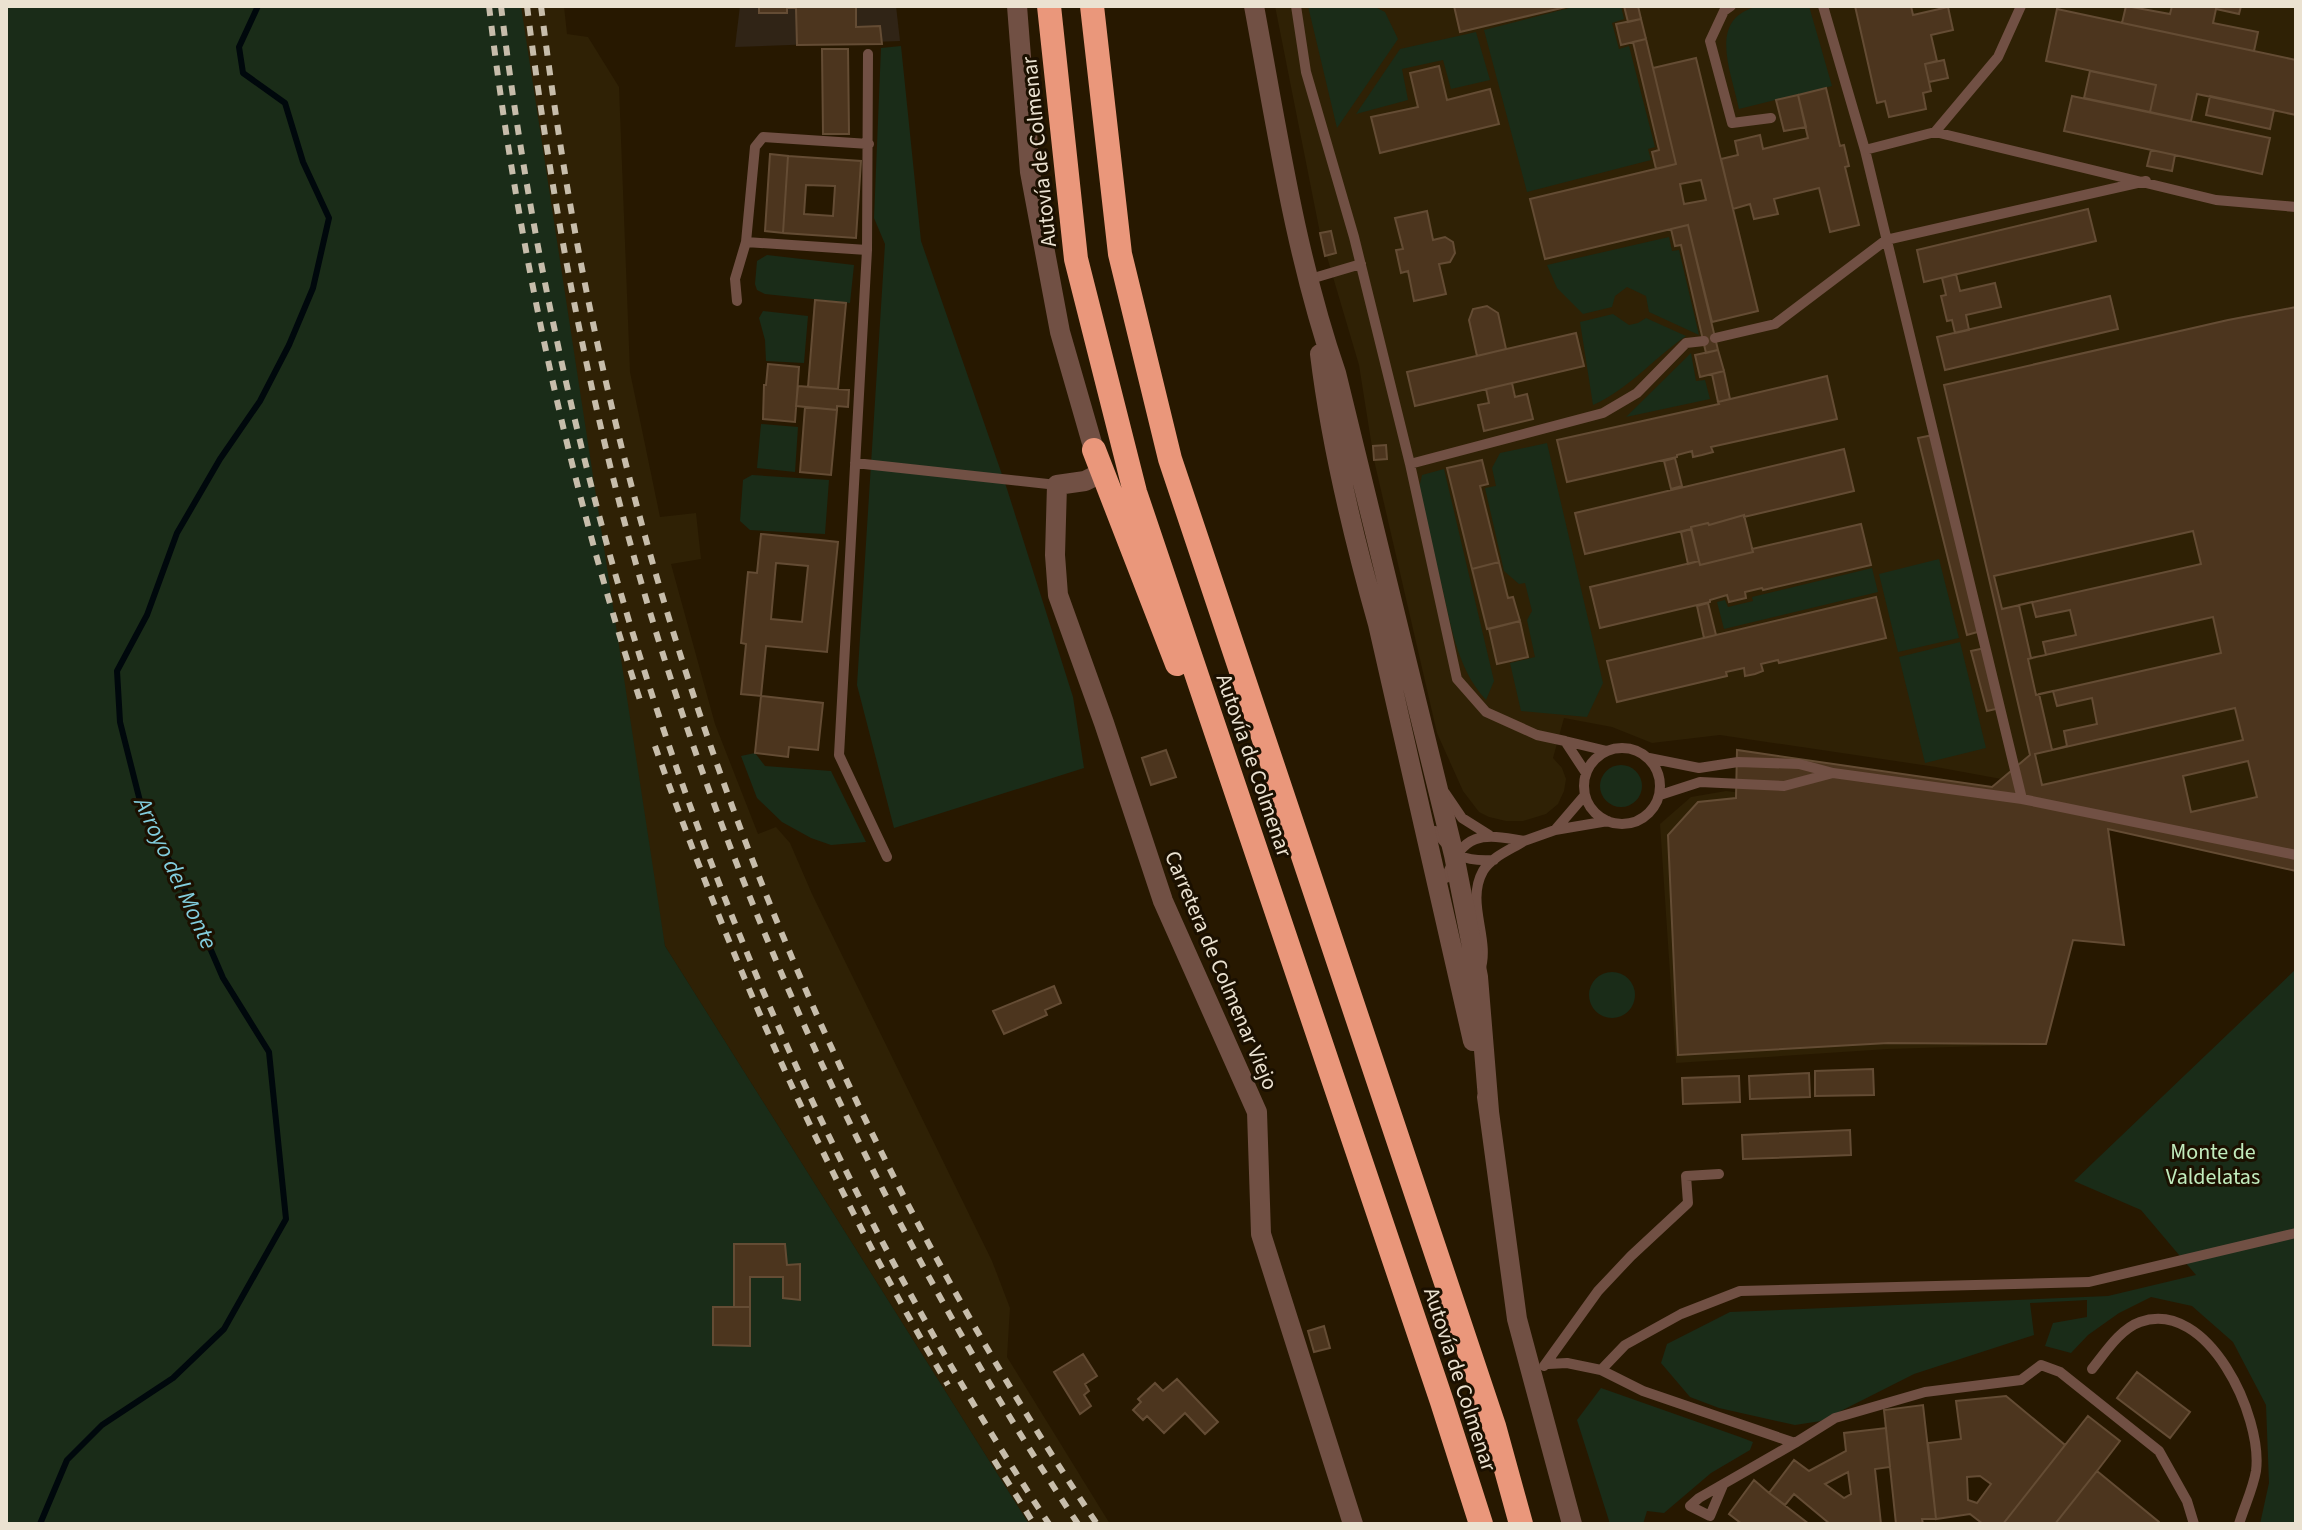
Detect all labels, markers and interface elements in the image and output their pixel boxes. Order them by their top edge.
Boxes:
street label: Autovía de Colmenar [1013,55,1065,249]
street label: Autovía de Colmenar [1208,670,1300,861]
water label: Arroyo del Monte [124,790,226,955]
street label: Carretera de Colmenar Viejo [1156,846,1286,1095]
park label: Monte de Valdelatas [2166,1136,2260,1193]
street label: Autovía de Colmenar [1415,1283,1505,1476]

